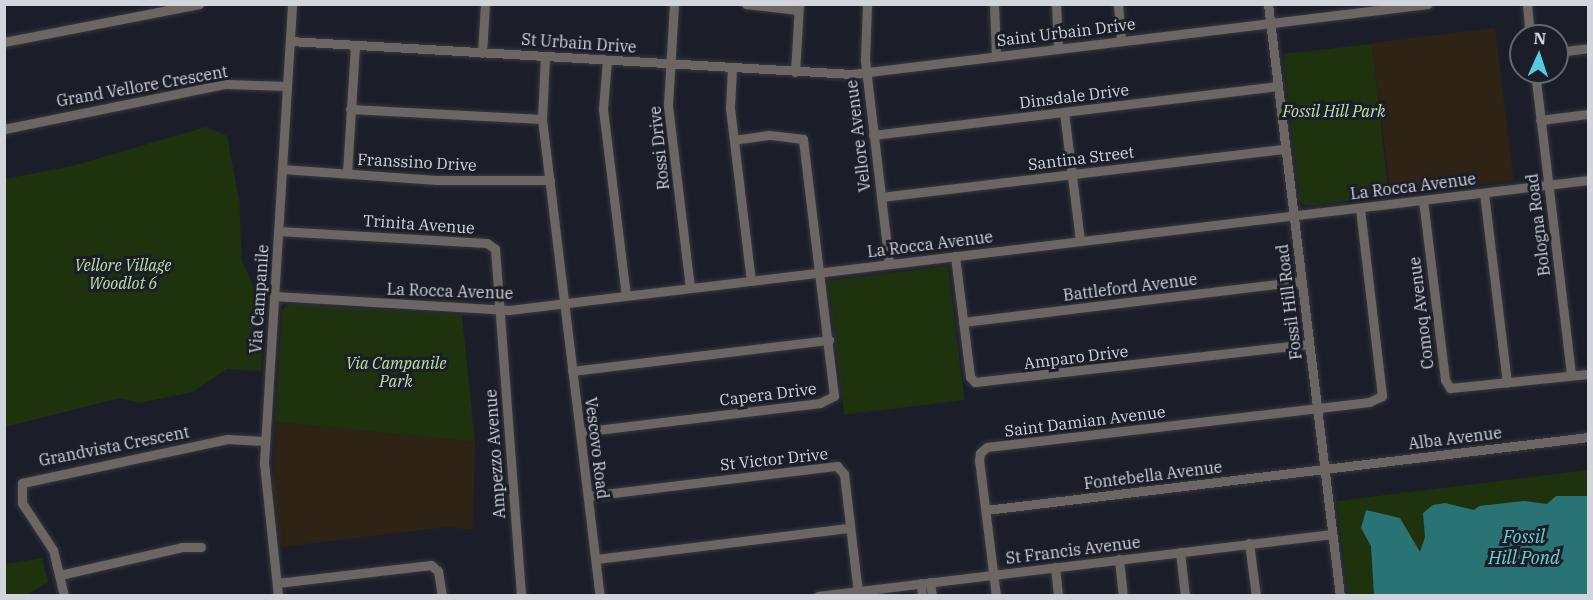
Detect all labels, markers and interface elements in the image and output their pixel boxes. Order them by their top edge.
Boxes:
street label: Saint Urbain Drive [996,14,1136,50]
north arrow [1509,24,1569,84]
text: N [1533,28,1547,48]
street label: St Urbain Drive [521,29,637,57]
street label: Grand Vellore Crescent [55,61,229,111]
street label: Vellore Avenue [842,79,874,193]
street label: Dinsdale Drive [1018,80,1130,112]
park label: Fossil Hill Park [1282,101,1386,121]
street label: Rossi Drive [645,105,673,191]
street label: Santina Street [1027,142,1135,174]
street label: Franssino Drive [357,149,477,175]
street label: La Rocca Avenue [1349,169,1477,203]
street label: Bologna Road [1522,173,1554,277]
street label: Trinita Avenue [363,211,475,237]
street label: La Rocca Avenue [866,227,994,261]
street label: Fossil Hill Road [1272,243,1306,361]
street label: Via Campanile [246,244,272,354]
park label: Vellore Village Woodlot 6 [75,255,171,293]
street label: Comoq Avenue [1405,256,1437,370]
street label: Battleford Avenue [1062,269,1198,305]
street label: La Rocca Avenue [386,279,514,303]
street label: Amparo Drive [1023,341,1129,373]
park label: Via Campanile Park [346,353,446,391]
street label: Capera Drive [718,379,818,409]
street label: Ampezzo Avenue [481,389,509,519]
street label: Vescovo Road [581,396,613,500]
street label: Saint Damian Avenue [1003,402,1167,440]
street label: Grandvista Crescent [37,422,191,470]
street label: Alba Avenue [1407,423,1503,453]
street label: St Victor Drive [719,444,829,474]
street label: Fontebella Avenue [1083,457,1223,493]
water label: Fossil Hill Pond [1488,527,1560,570]
street label: St Francis Avenue [1005,532,1141,568]

